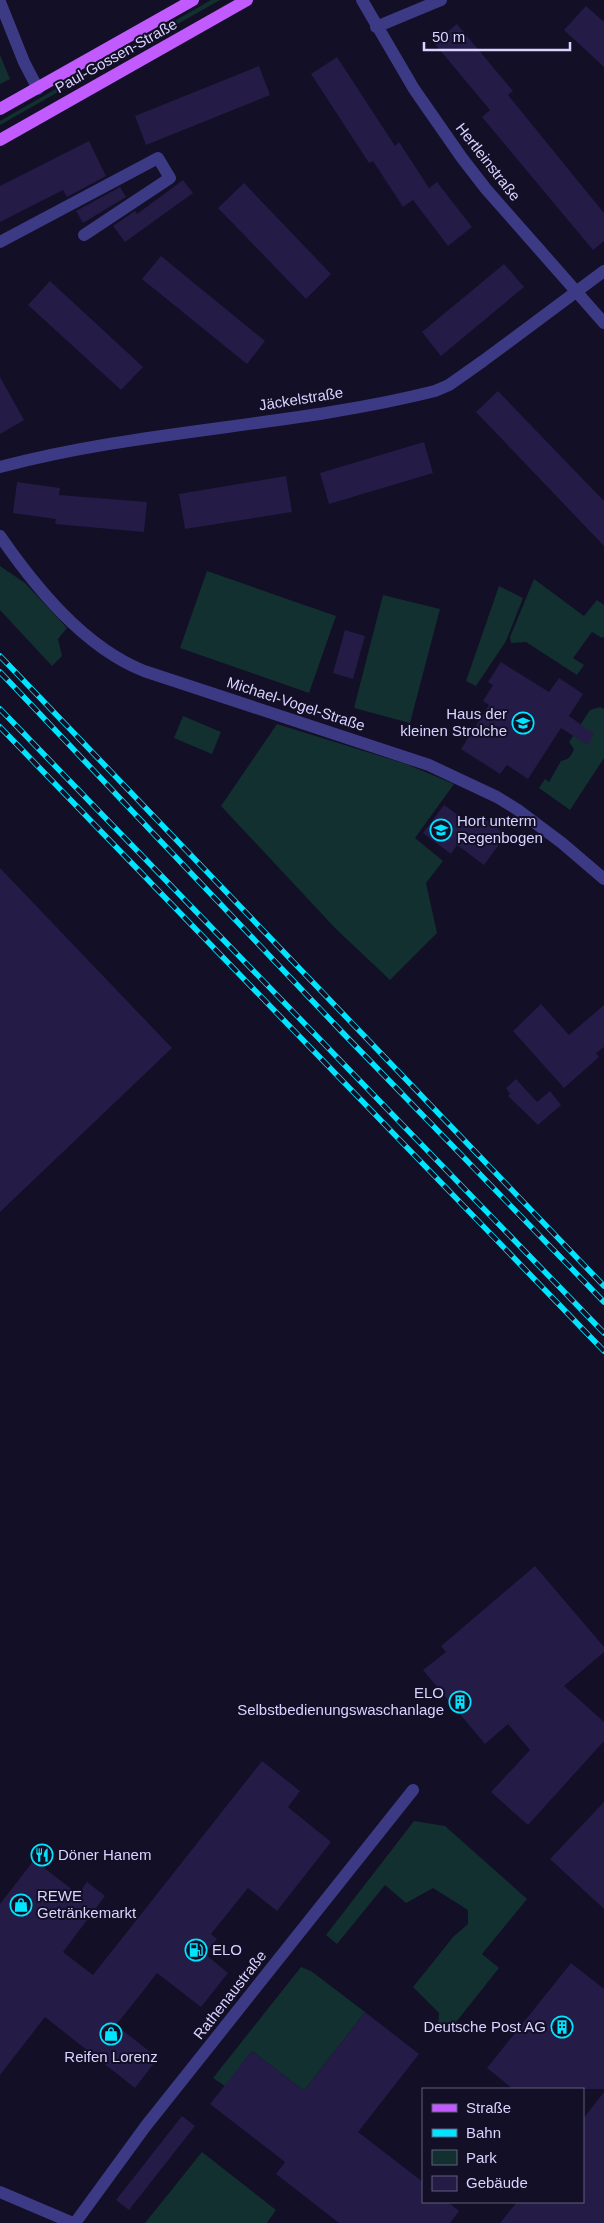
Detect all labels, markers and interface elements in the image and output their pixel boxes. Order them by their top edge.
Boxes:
street label: Paul-Gossen-Straße [52,15,180,96]
scale bar [424,20,570,52]
text: 50 m [432,28,465,45]
street label: Hertleinstraße [453,119,524,204]
street label: Jäckelstraße [258,383,344,414]
street label: Michael-Vogel-Straße [225,673,367,734]
place label: Haus der kleinen Strolche [400,705,507,739]
school or university icon: Haus der kleinen Strolche [511,711,535,735]
place label: Hort unterm Regenbogen [457,812,543,846]
school or university icon: Hort unterm Regenbogen [429,818,453,842]
place label: ELO Selbstbedienungswaschanlage [237,1684,444,1718]
building icon: ELO Selbstbedienungswaschanlage [448,1690,472,1714]
restaurant icon: Döner Hanem [30,1843,54,1867]
place label: Döner Hanem [58,1846,151,1863]
place label: REWE Getränkemarkt [37,1887,137,1921]
shop icon: REWE Getränkemarkt [9,1893,33,1917]
fuel station icon: ELO [184,1938,208,1962]
place label: ELO [212,1941,242,1958]
street label: Rathenaustraße [190,1947,269,2042]
building icon: Deutsche Post AG [550,2015,574,2039]
place label: Deutsche Post AG [423,2018,546,2035]
shop icon: Reifen Lorenz [99,2022,123,2046]
place label: Reifen Lorenz [64,2048,158,2065]
legend [422,2088,584,2203]
text: Straße [466,2099,511,2116]
text: Bahn [466,2124,501,2141]
text: Park [466,2149,497,2166]
text: Gebäude [466,2174,528,2191]

